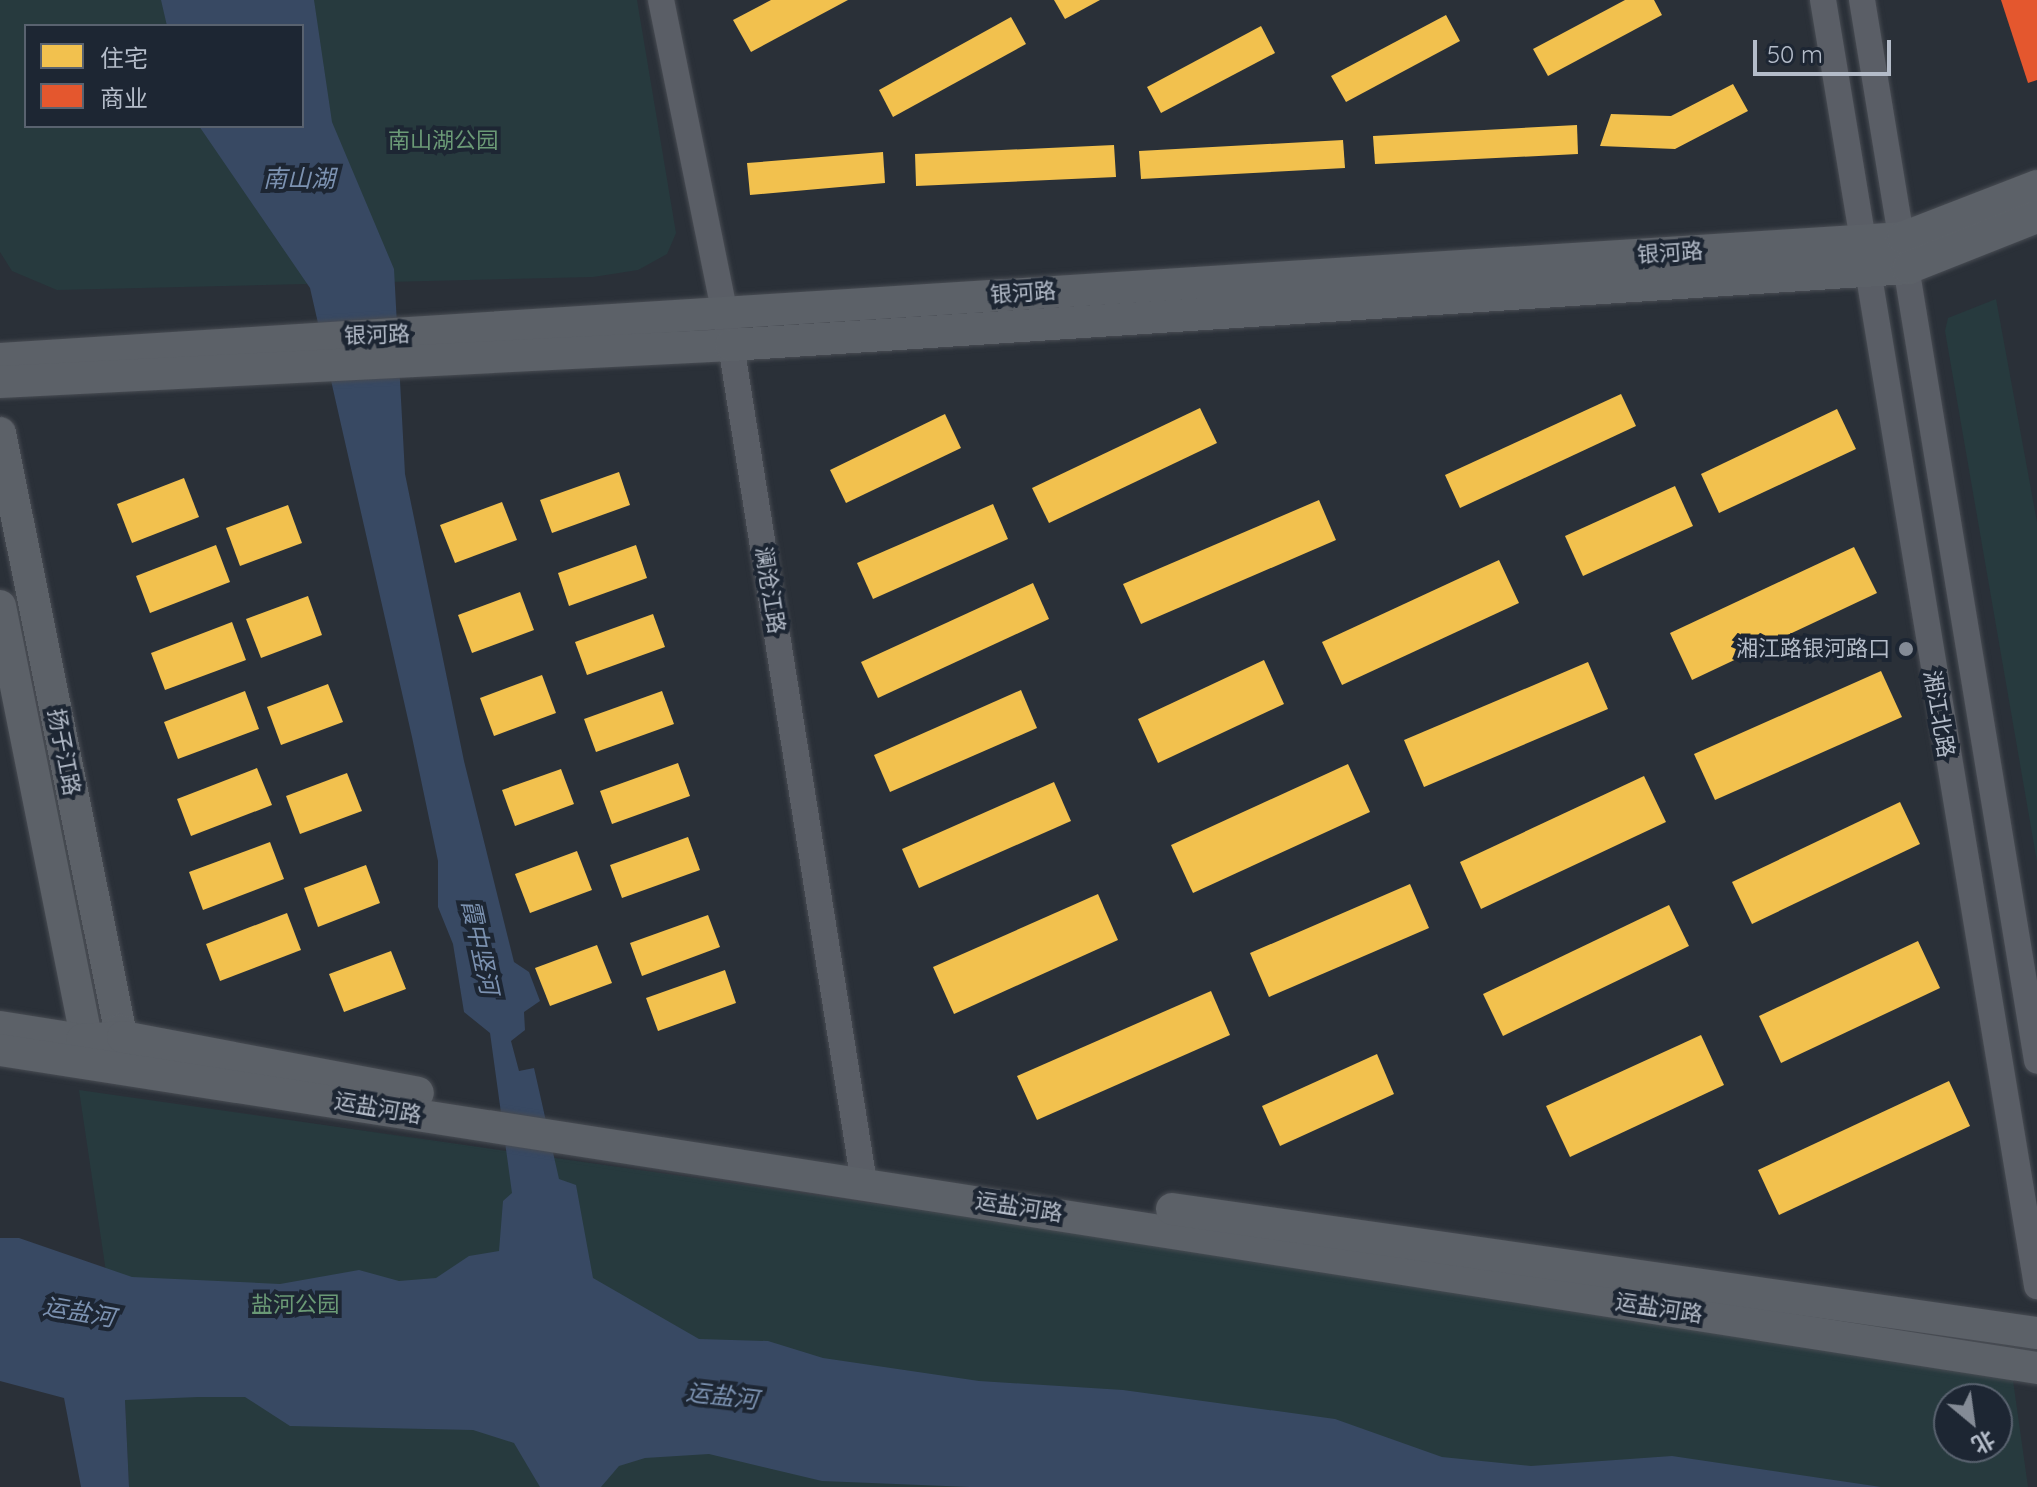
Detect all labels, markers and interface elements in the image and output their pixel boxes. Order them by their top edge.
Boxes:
legend [24,24,304,128]
scale bar [1757,24,1895,74]
text: 50 m [1767,39,1823,69]
text: 住宅 [100,43,148,73]
text: 商业 [100,83,148,113]
park label: 南山湖公园 [388,128,498,154]
water label: 南山湖 [263,165,335,193]
street label: 银河路 [1636,238,1704,268]
street label: 银河路 [989,278,1057,308]
street label: 银河路 [344,321,410,349]
street label: 澜沧江路 [750,544,790,636]
place label: 湘江路银河路口 [1736,636,1890,662]
marker: 湘江路银河路口 [1897,640,1915,658]
street label: 湘江北路 [1918,668,1960,760]
street label: 扬子江路 [43,706,85,798]
water label: 霞中竖河 [456,897,504,997]
street label: 运盐河路 [332,1087,424,1129]
street label: 运盐河路 [973,1187,1065,1227]
street label: 运盐河路 [1613,1288,1705,1328]
water label: 运盐河 [41,1292,117,1332]
park label: 盐河公园 [251,1292,339,1318]
water label: 运盐河 [685,1377,759,1415]
north arrow [1933,1383,2013,1463]
text: 北 [1967,1425,2000,1460]

